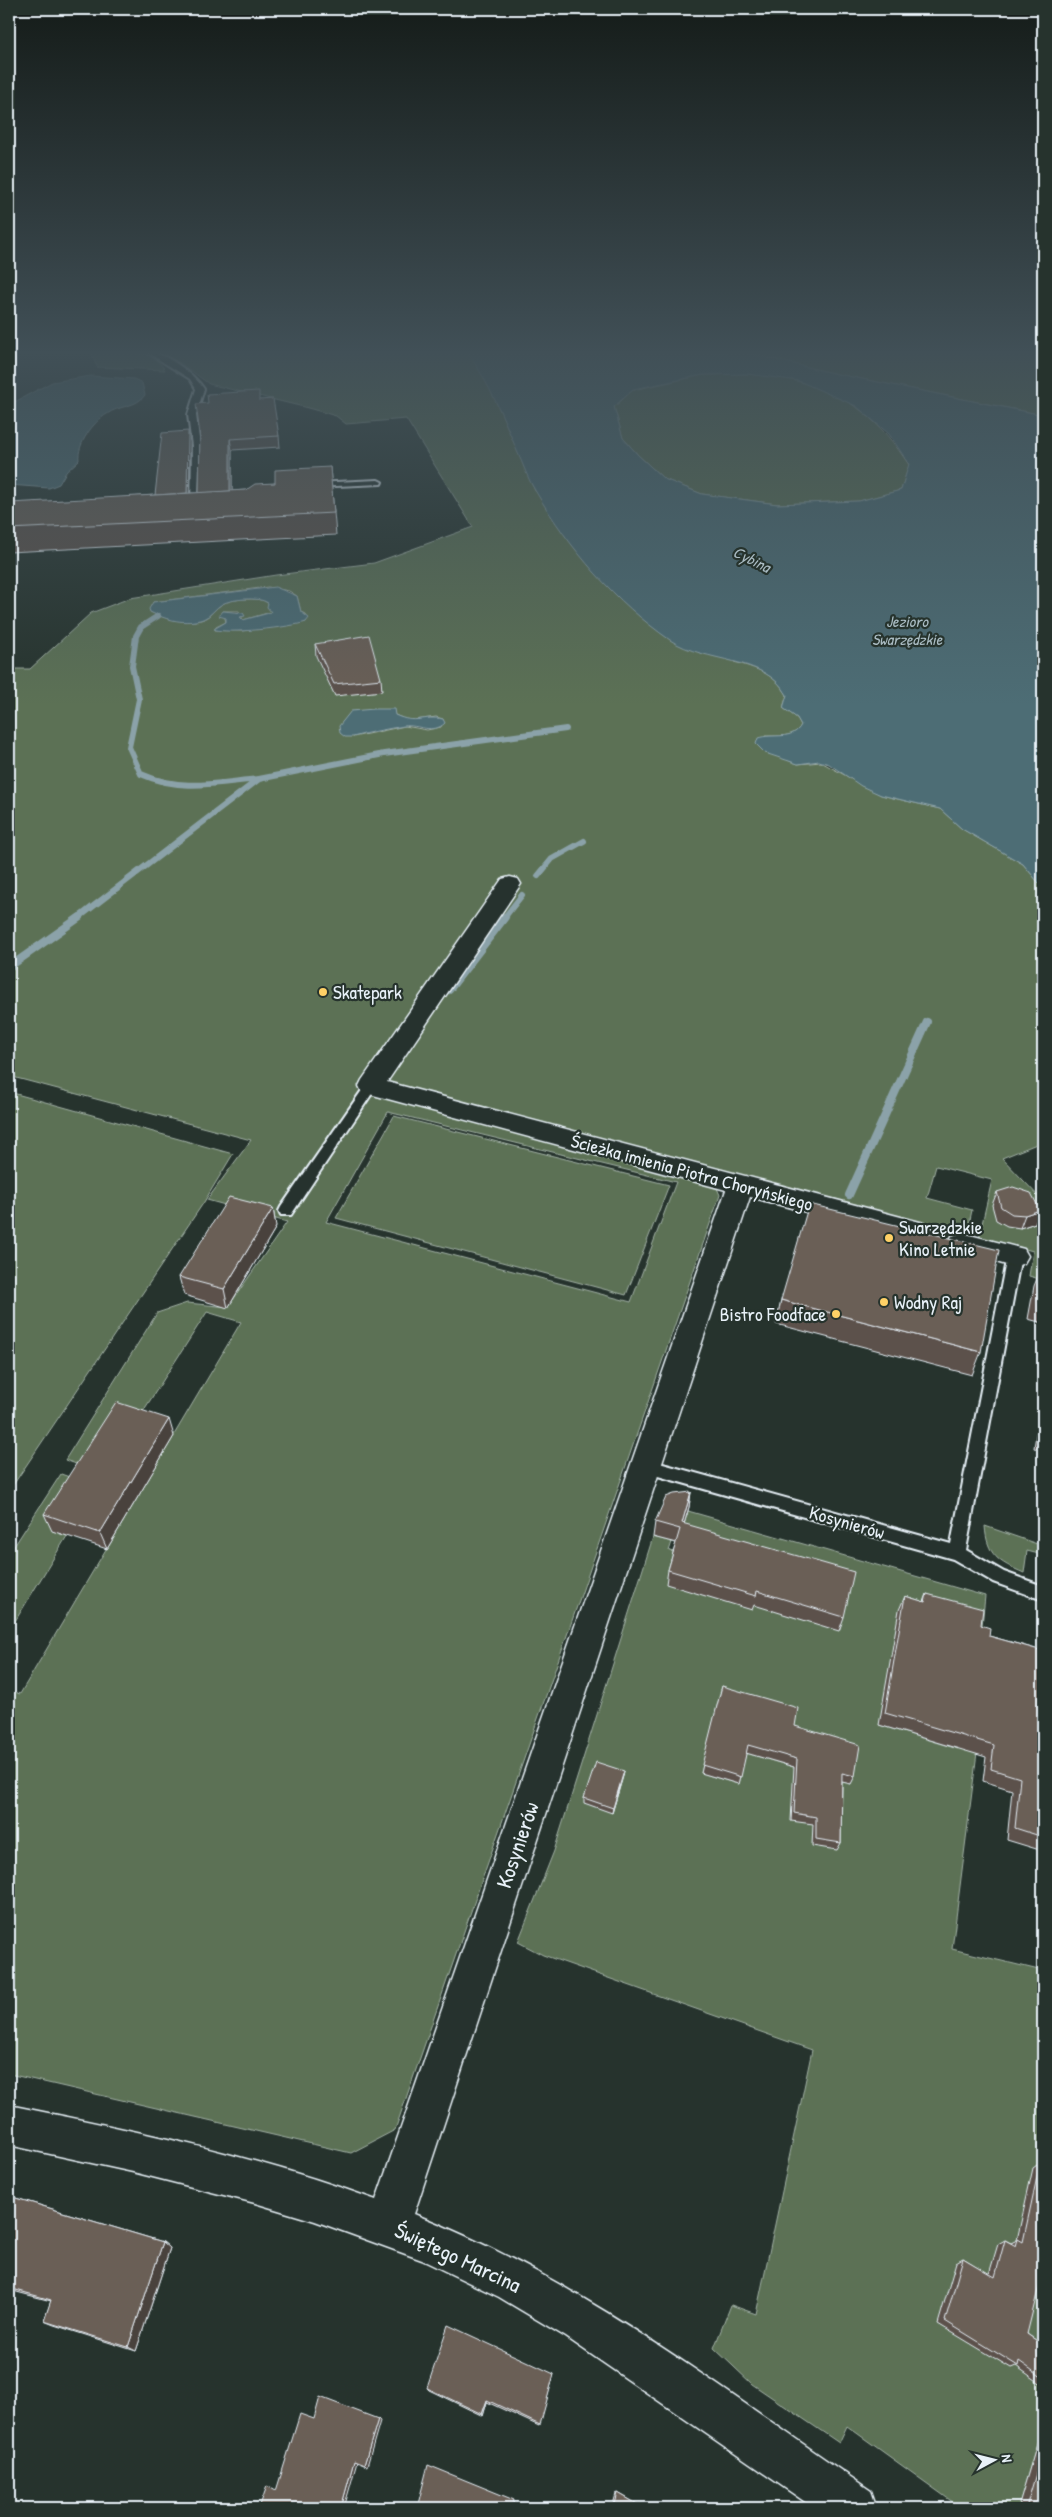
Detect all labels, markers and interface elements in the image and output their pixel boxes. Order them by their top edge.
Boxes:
water label: Cybina [730,541,776,578]
water label: Jezioro Swarzędzkie [872,610,943,650]
place label: Skatepark [333,979,402,1005]
marker: Skatepark [317,986,329,998]
street label: Ścieżka imienia Piotra Choryńskiego [568,1127,816,1217]
place label: Swarzędzkie Kino Letnie [899,1214,983,1262]
marker: Swarzędzkie Kino Letnie [883,1232,895,1244]
place label: Wodny Raj [894,1289,962,1315]
marker: Wodny Raj [878,1296,890,1308]
place label: Bistro Foodface [720,1301,826,1327]
marker: Bistro Foodface [830,1308,842,1320]
street label: Kosynierów [806,1499,888,1545]
street label: Kosynierów [488,1798,546,1892]
street label: Świętego Marcina [390,2215,526,2300]
north arrow [970,2434,1020,2484]
text: N [998,2453,1017,2464]

